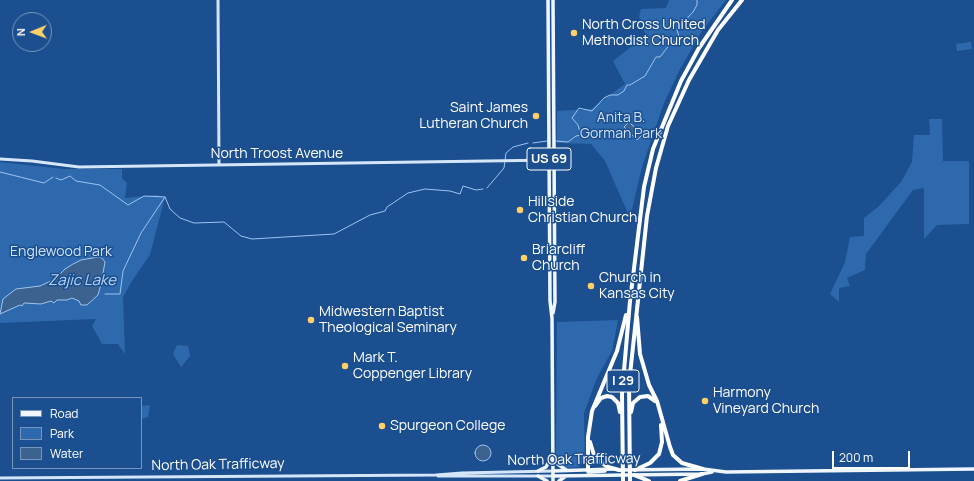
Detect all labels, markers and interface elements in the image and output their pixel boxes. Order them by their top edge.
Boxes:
north arrow [12,12,52,52]
place label: North Cross United Methodist Church [582,17,705,50]
text: N [13,28,28,36]
marker: North Cross United Methodist Church [569,28,579,38]
place label: Saint James Lutheran Church [419,100,528,132]
park label: Anita B. Gorman Park [580,110,662,142]
marker: Saint James Lutheran Church [531,111,541,121]
street label: North Troost Avenue [211,146,343,162]
road number: US 69 [527,148,571,170]
place label: Hillside Christian Church [528,194,637,226]
marker: Hillside Christian Church [515,205,525,215]
place label: Briarcliff Church [532,242,585,274]
park label: Englewood Park [10,244,112,260]
marker: Briarcliff Church [519,253,529,263]
place label: Church in Kansas City [599,270,675,302]
water label: Zajic Lake [48,272,116,290]
marker: Church in Kansas City [586,281,596,291]
place label: Midwestern Baptist Theological Seminary [319,304,457,336]
marker: Midwestern Baptist Theological Seminary [306,315,316,325]
place label: Mark T. Coppenger Library [353,350,472,382]
marker: Mark T. Coppenger Library [340,361,350,371]
road number: I 29 [607,370,639,392]
place label: Harmony Vineyard Church [713,385,819,418]
marker: Harmony Vineyard Church [700,396,710,406]
legend [12,397,142,469]
text: Road [50,405,78,422]
place label: Spurgeon College [390,418,505,434]
marker: Spurgeon College [377,421,387,431]
text: Park [50,425,74,442]
scale bar [834,443,912,469]
text: Water [50,445,83,462]
text: 200 m [839,449,873,466]
street label: North Oak Trafficway [507,450,641,470]
street label: North Oak Trafficway [151,455,285,475]

